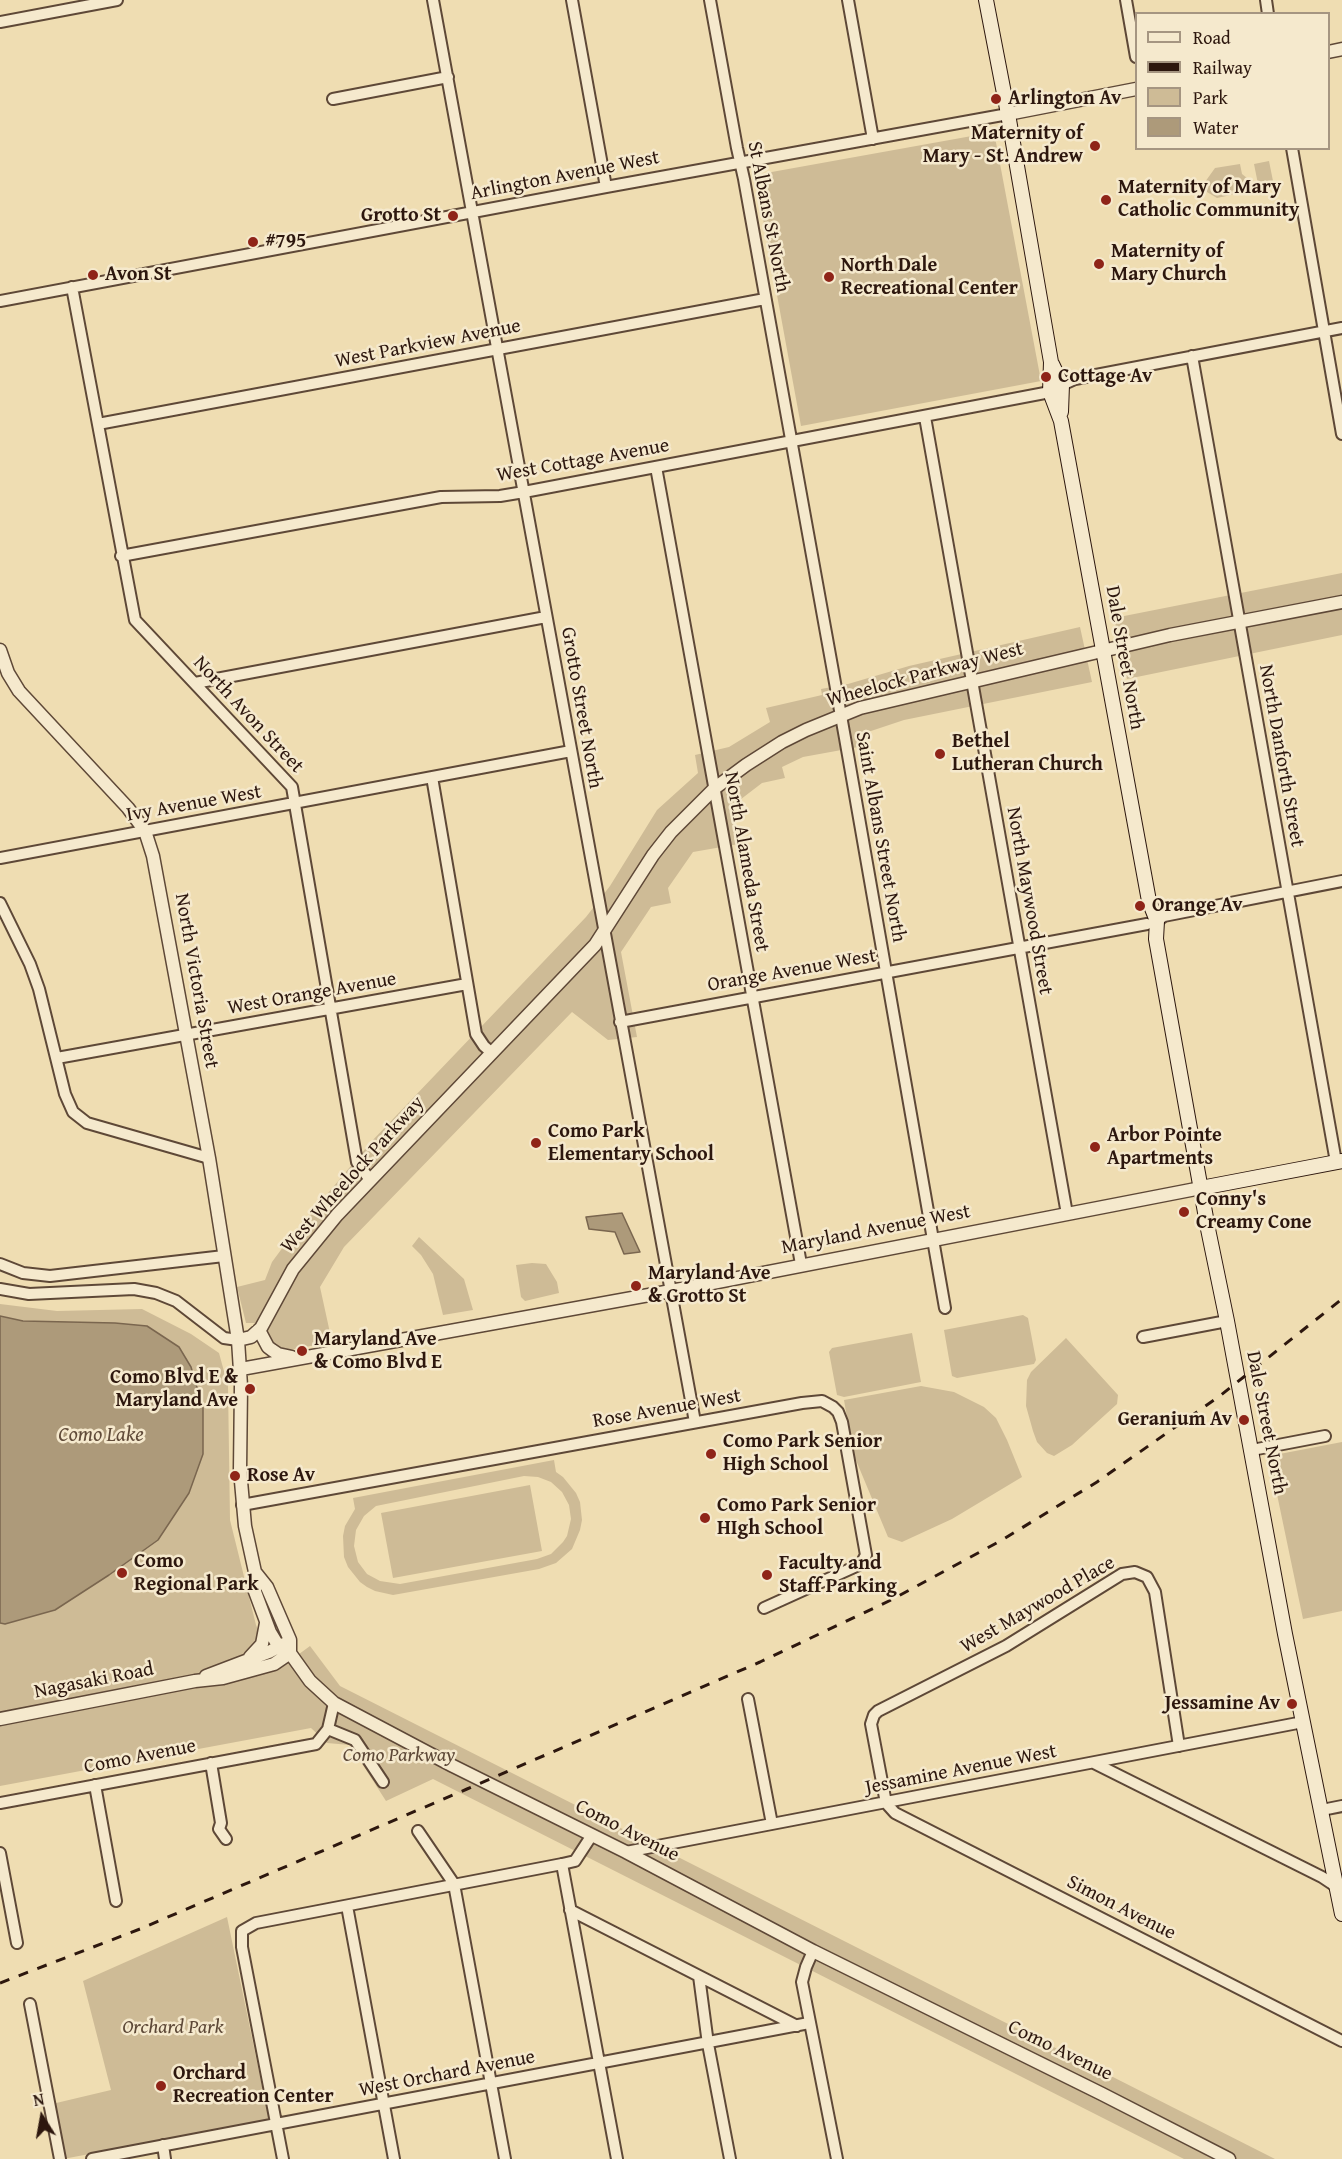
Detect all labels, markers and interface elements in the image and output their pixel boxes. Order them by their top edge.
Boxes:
legend [1135,12,1330,150]
text: Road [1193,24,1231,51]
text: Railway [1193,54,1252,81]
text: Park [1193,84,1228,111]
place label: Arlington Av [1008,87,1121,111]
marker: Arlington Av [989,92,1003,106]
text: Water [1193,114,1238,141]
place label: Maternity of Mary - St. Andrew [923,122,1083,169]
street label: St Albans St North [742,139,794,295]
marker: Maternity of Mary - St. Andrew [1088,139,1102,153]
street label: Arlington Avenue West [468,146,662,206]
place label: Maternity of Mary Catholic Community [1118,176,1299,223]
marker: Maternity of Mary Catholic Community [1099,193,1113,207]
place label: Grotto St [361,204,441,228]
marker: Grotto St [446,209,460,223]
place label: #795 [265,230,306,254]
marker: #795 [246,235,260,249]
place label: Maternity of Mary Church [1111,240,1227,287]
place label: North Dale Recreational Center [841,254,1018,301]
marker: Maternity of Mary Church [1092,257,1106,271]
place label: Avon St [105,263,172,287]
marker: Avon St [86,268,100,282]
marker: North Dale Recreational Center [822,270,836,284]
street label: West Parkview Avenue [333,314,523,374]
place label: Cottage Av [1058,365,1152,389]
marker: Cottage Av [1039,370,1053,384]
street label: West Cottage Avenue [495,434,671,488]
street label: Dale Street North [1100,584,1148,732]
street label: Grotto Street North [555,625,607,791]
street label: Wheelock Parkway West [824,637,1026,713]
street label: North Avon Street [188,651,308,779]
street label: North Danforth Street [1253,663,1309,849]
street label: Saint Albans Street North [850,730,910,944]
place label: Bethel Lutheran Church [952,730,1103,777]
marker: Bethel Lutheran Church [933,747,947,761]
street label: North Alameda Street [718,770,774,954]
street label: Ivy Avenue West [124,780,264,828]
street label: North Maywood Street [1001,805,1057,997]
street label: North Victoria Street [169,892,223,1070]
place label: Orange Av [1152,894,1242,918]
marker: Orange Av [1133,899,1147,913]
street label: Orange Avenue West [706,944,878,998]
street label: West Orange Avenue [226,967,398,1021]
street label: West Wheelock Parkway [276,1092,430,1258]
place label: Como Park Elementary School [548,1120,714,1167]
place label: Arbor Pointe Apartments [1107,1124,1222,1171]
marker: Como Park Elementary School [529,1136,543,1150]
marker: Arbor Pointe Apartments [1088,1140,1102,1154]
place label: Conny's Creamy Cone [1196,1188,1312,1235]
street label: Maryland Avenue West [780,1200,972,1260]
marker: Conny's Creamy Cone [1177,1205,1191,1219]
place label: Maryland Ave & Grotto St [648,1262,770,1309]
marker: Maryland Ave & Grotto St [629,1279,643,1293]
place label: Maryland Ave & Como Blvd E [314,1328,442,1375]
marker: Maryland Ave & Como Blvd E [295,1344,309,1358]
street label: Dale Street North [1240,1349,1292,1497]
place label: Como Blvd E & Maryland Ave [110,1366,238,1413]
marker: Como Blvd E & Maryland Ave [243,1382,257,1396]
street label: Rose Avenue West [591,1384,743,1434]
place label: Geranium Av [1118,1408,1232,1432]
marker: Geranium Av [1237,1413,1251,1427]
water label: Como Lake [58,1423,144,1449]
place label: Como Park Senior High School [723,1430,882,1477]
marker: Como Park Senior High School [704,1447,718,1461]
place label: Rose Av [247,1464,315,1488]
marker: Rose Av [228,1469,242,1483]
place label: Como Park Senior HIgh School [717,1494,876,1541]
marker: Como Park Senior HIgh School [698,1511,712,1525]
place label: Como Regional Park [134,1550,259,1597]
street label: West Maywood Place [957,1551,1119,1659]
place label: Faculty and Staff Parking [779,1552,897,1599]
marker: Como Regional Park [115,1566,129,1580]
marker: Faculty and Staff Parking [760,1568,774,1582]
street label: Nagasaki Road [32,1658,156,1704]
place label: Jessamine Av [1164,1692,1280,1716]
marker: Jessamine Av [1285,1697,1299,1711]
street label: Como Avenue [82,1734,198,1780]
street label: Jessamine Avenue West [863,1740,1059,1800]
park label: Como Parkway [343,1744,455,1768]
street label: Como Avenue [571,1795,683,1867]
street label: Simon Avenue [1063,1870,1179,1946]
street label: Como Avenue [1004,2015,1116,2087]
park label: Orchard Park [122,2016,224,2040]
street label: West Orchard Avenue [357,2045,537,2103]
place label: Orchard Recreation Center [173,2062,334,2109]
marker: Orchard Recreation Center [154,2079,168,2093]
north arrow [12,2087,72,2147]
text: N [31,2087,46,2112]

